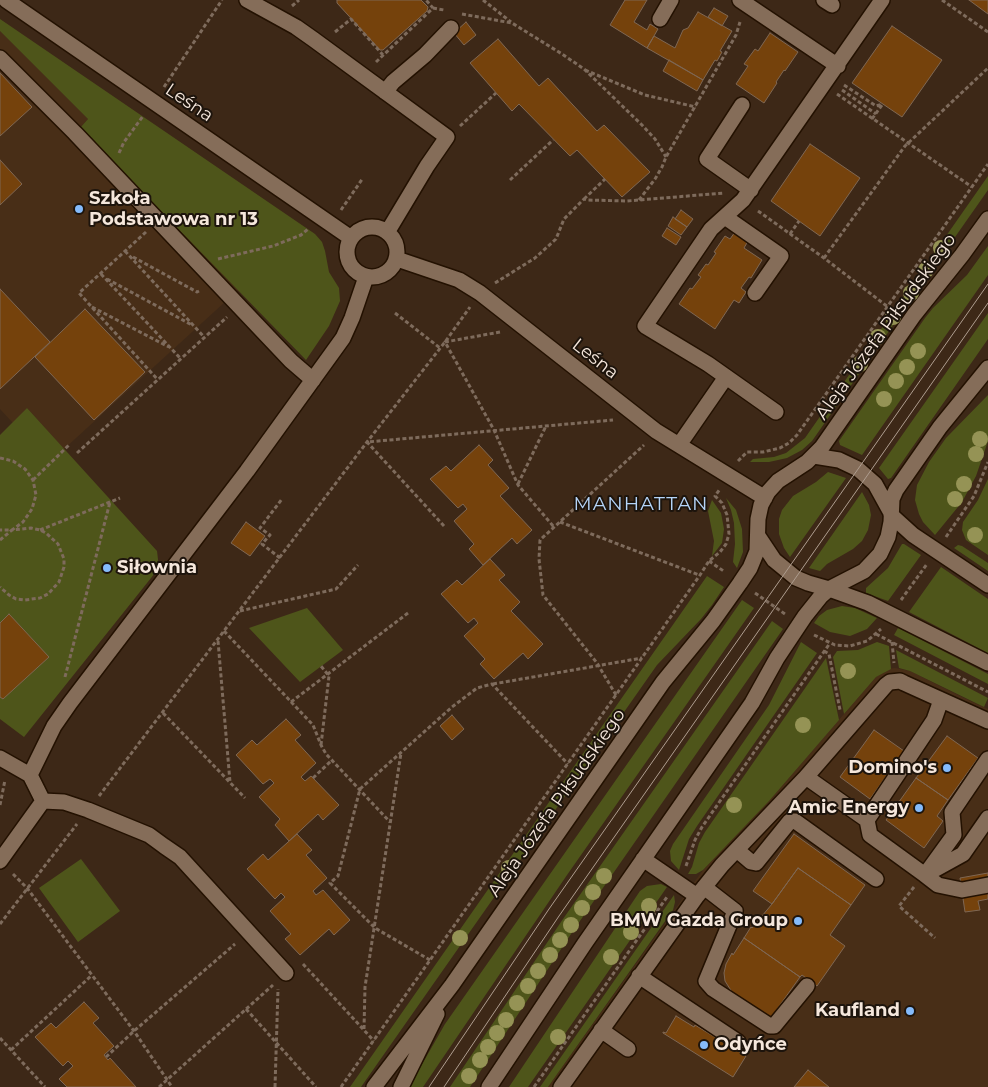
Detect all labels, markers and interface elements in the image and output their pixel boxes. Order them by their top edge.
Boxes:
street label: Leśna [161,79,217,127]
place label: Szkoła Podstawowa nr 13 [89,188,258,230]
marker: Szkoła Podstawowa nr 13 [73,203,85,215]
street label: Aleja Józefa Piłsudskiego [811,230,961,424]
street label: Leśna [568,334,622,384]
district label: MANHATTAN [572,493,710,515]
place label: Siłownia [117,557,197,579]
marker: Siłownia [101,562,113,574]
street label: Aleja Józefa Piłsudskiego [484,705,630,901]
place label: Domino's [848,757,937,779]
marker: Domino's [941,762,953,774]
place label: Amic Energy [788,797,909,819]
marker: Amic Energy [913,802,925,814]
place label: BMW Gazda Group [610,910,788,932]
marker: BMW Gazda Group [792,915,804,927]
place label: Kaufland [815,1000,900,1022]
marker: Kaufland [904,1005,916,1017]
place label: Odyńce [714,1034,787,1056]
marker: Odyńce [698,1039,710,1051]

